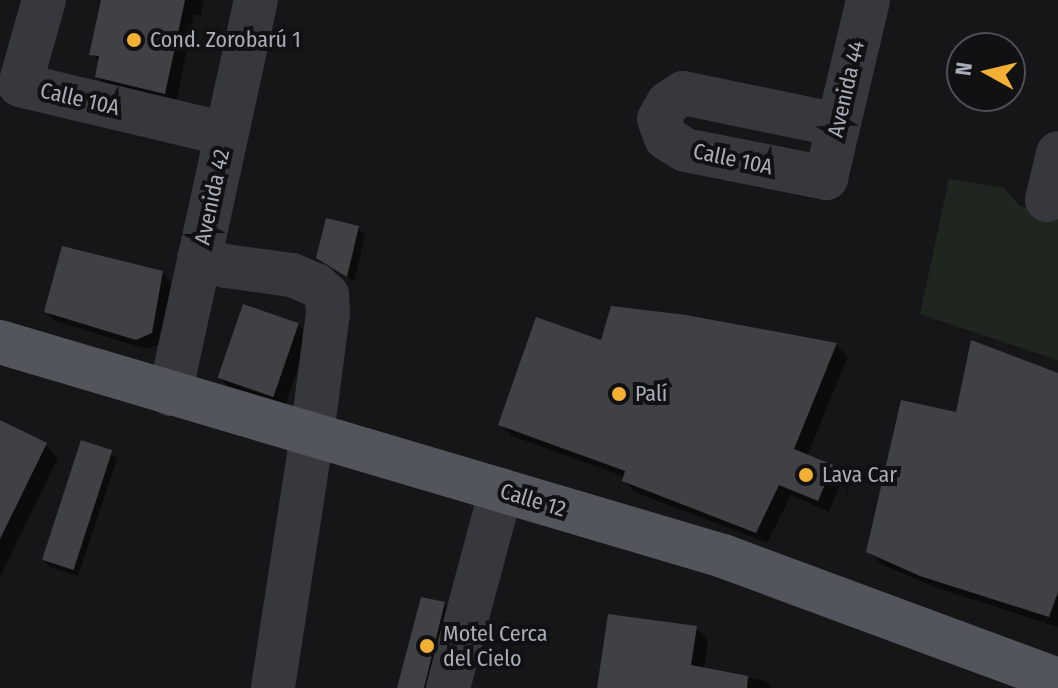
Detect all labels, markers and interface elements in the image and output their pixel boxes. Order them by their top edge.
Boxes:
place label: Cond. Zorobarú 1 [150,27,301,53]
marker: Cond. Zorobarú 1 [125,31,143,49]
north arrow [946,32,1026,112]
street label: Avenida 44 [822,38,870,140]
text: N [949,60,978,77]
street label: Calle 10A [38,77,122,121]
street label: Calle 10A [691,138,775,180]
street label: Avenida 42 [189,147,235,247]
place label: Palí [635,381,667,407]
marker: Palí [610,385,628,403]
place label: Lava Car [822,462,897,488]
marker: Lava Car [797,466,815,484]
street label: Calle 12 [497,478,569,522]
place label: Motel Cerca del Cielo [443,620,548,672]
marker: Motel Cerca del Cielo [418,637,436,655]

